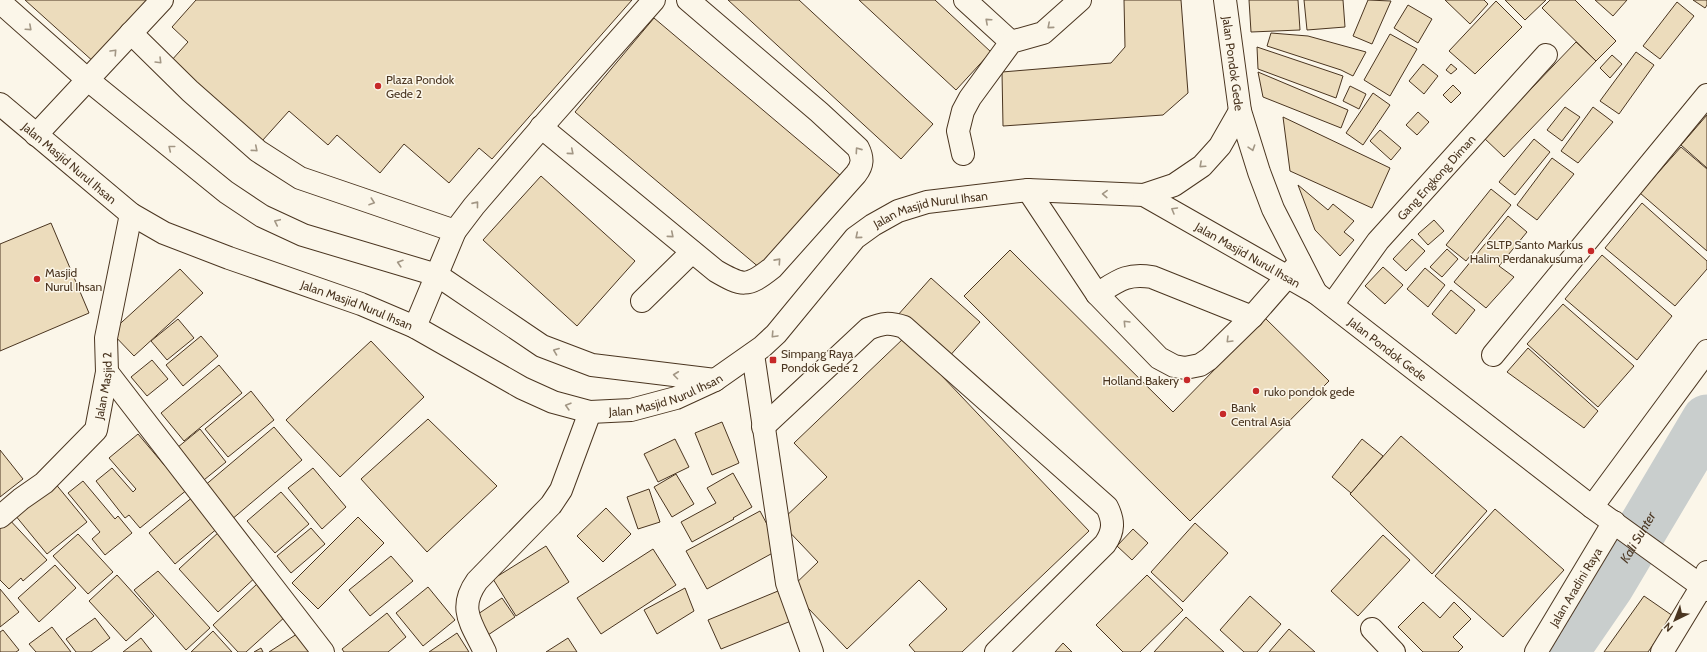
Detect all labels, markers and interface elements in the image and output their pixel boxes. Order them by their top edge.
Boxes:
street label: Jalan Pondok Gede [1220,14,1247,112]
one-way arrow [985,18,993,26]
one-way arrow [1048,21,1055,28]
one-way arrow [24,23,32,30]
one-way arrow [110,49,117,56]
one-way arrow [154,56,162,63]
place label: Plaza Pondok Gede 2 [386,72,455,101]
marker: Plaza Pondok Gede 2 [373,81,383,91]
street label: Jalan Masjid Nurul Ihsan [19,118,120,207]
street label: Gang Engkong Diman [1393,131,1478,223]
one-way arrow [250,144,257,151]
one-way arrow [168,145,176,152]
one-way arrow [1247,145,1256,152]
one-way arrow [567,147,574,154]
one-way arrow [856,148,863,155]
one-way arrow [1199,161,1207,168]
street label: Jalan Masjid Nurul Ihsan [869,187,989,231]
one-way arrow [1102,189,1108,198]
one-way arrow [368,198,375,206]
one-way arrow [471,202,478,209]
one-way arrow [1171,208,1178,215]
street label: Jalan Masjid Nurul Ihsan [1192,218,1304,290]
one-way arrow [273,219,280,227]
one-way arrow [667,230,674,237]
one-way arrow [856,231,863,238]
place label: SLTP Santo Markus Halim Perdanakusuma [1470,237,1583,266]
marker: SLTP Santo Markus Halim Perdanakusuma [1586,246,1596,256]
one-way arrow [397,259,404,268]
one-way arrow [773,259,780,266]
place label: Masjid Nurul Ihsan [45,265,102,294]
marker: Masjid Nurul Ihsan [32,274,42,284]
street label: Jalan Masjid Nurul Ihsan [298,276,416,333]
street label: Jalan Pondok Gede [1345,313,1430,384]
one-way arrow [1123,320,1130,328]
one-way arrow [772,330,779,338]
one-way arrow [1226,335,1234,343]
place label: Simpang Raya Pondok Gede 2 [781,346,858,375]
one-way arrow [552,348,559,356]
street label: Jalan Masjid 2 [91,352,115,421]
marker: Simpang Raya Pondok Gede 2 [768,355,778,365]
street label: Jalan Masjid Nurul Ihsan [607,370,725,419]
one-way arrow [673,371,679,380]
place label: Holland Bakery [1103,373,1179,388]
marker: Holland Bakery [1182,375,1192,385]
place label: ruko pondok gede [1264,384,1355,399]
marker: ruko pondok gede [1251,386,1261,396]
place label: Bank Central Asia [1231,400,1291,429]
one-way arrow [565,402,572,411]
marker: Bank Central Asia [1218,409,1228,419]
water label: Kali Sunter [1616,508,1659,565]
street label: Jalan Aradini Raya [1545,544,1605,630]
north arrow [1655,600,1695,640]
text: N [1661,620,1676,635]

